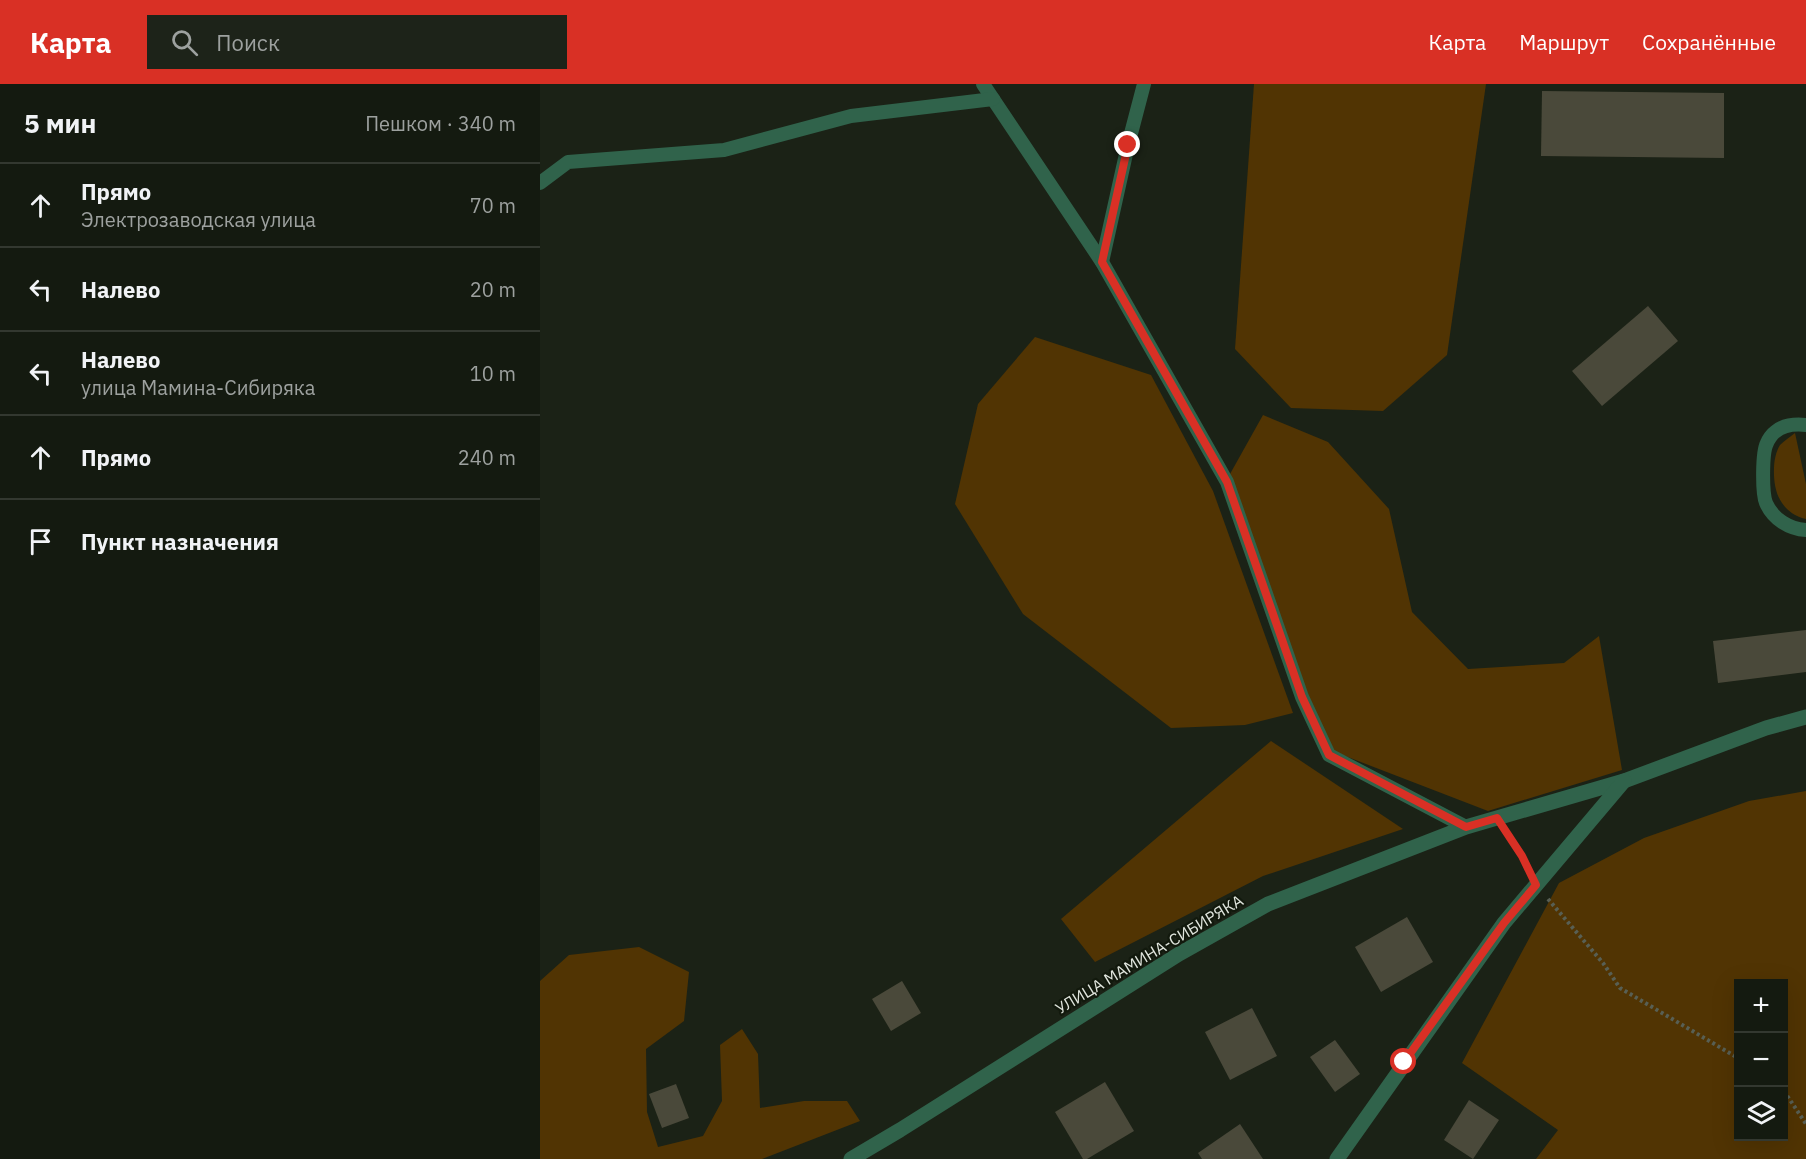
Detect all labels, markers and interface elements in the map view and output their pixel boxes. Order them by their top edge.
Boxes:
search box [147,15,567,69]
text: Карта [30,24,111,61]
icon: search [168,26,201,59]
text: Поиск [216,28,280,57]
text: Карта [1428,28,1486,56]
text: Маршрут [1519,28,1609,56]
text: Сохранённые [1642,28,1776,56]
text: 5 мин [24,106,96,140]
text: Пешком · 340 m [365,110,516,137]
route end [1114,131,1140,157]
text: Прямо [81,177,151,206]
icon: ahead [24,189,57,222]
text: 70 m [470,192,516,219]
text: Электрозаводская улица [81,206,316,233]
icon: left [24,273,57,306]
text: Налево [81,275,160,304]
text: 20 m [470,276,516,303]
text: Налево [81,345,160,374]
icon: left [24,357,57,390]
text: 10 m [470,360,516,387]
text: улица Мамина-Сибиряка [81,374,315,401]
icon: ahead [24,441,57,474]
text: Прямо [81,443,151,472]
text: 240 m [458,444,516,471]
icon: arrive [24,525,57,558]
text: Пункт назначения [81,527,279,556]
street label: УЛИЦА МАМИНА-СИБИРЯКА [1051,890,1247,1018]
map controls [1734,979,1788,1141]
button: + [1734,979,1788,1033]
button: − [1734,1033,1788,1087]
route start [1390,1048,1416,1074]
button: layers [1734,1087,1788,1141]

